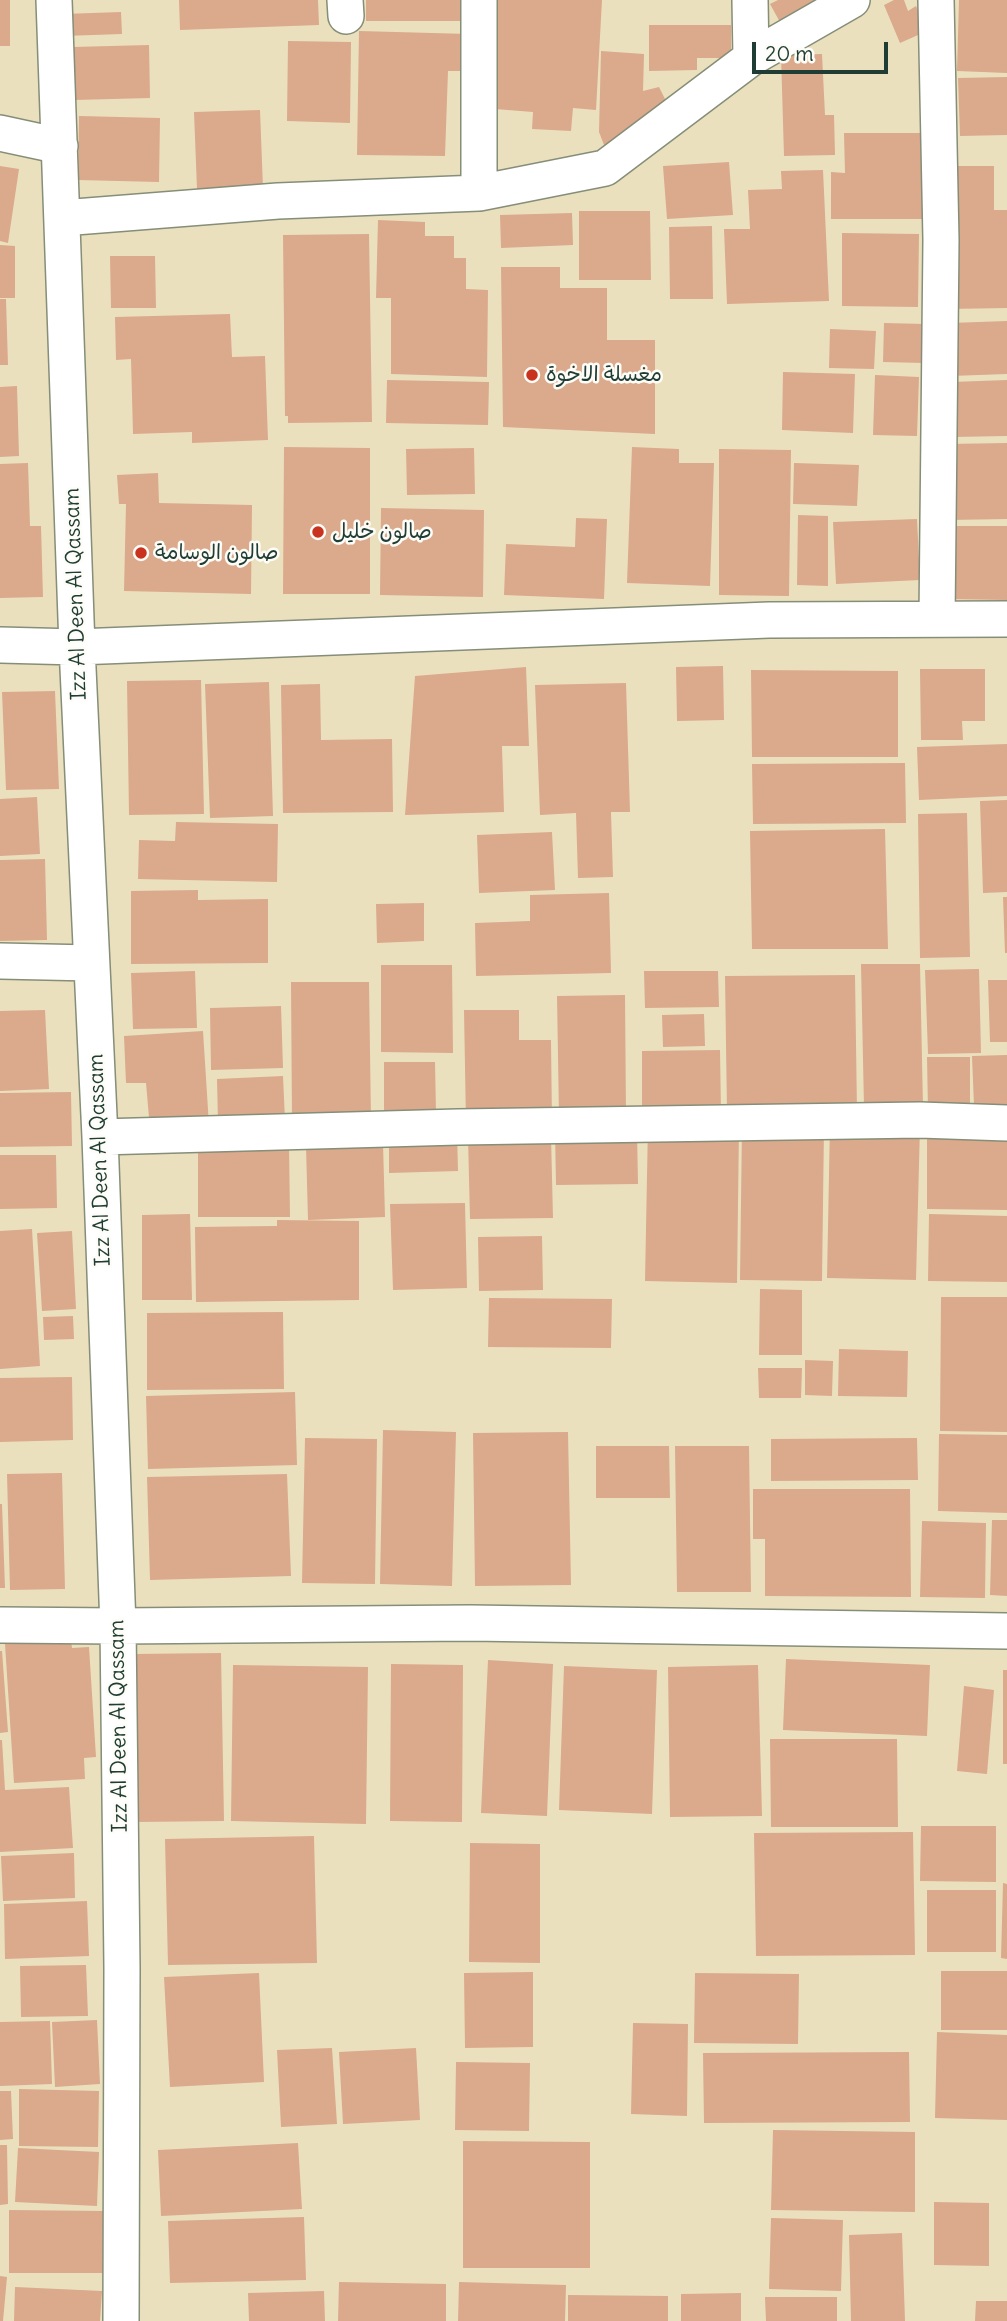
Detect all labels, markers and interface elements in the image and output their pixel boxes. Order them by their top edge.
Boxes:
scale bar [755,28,892,72]
text: 20 m [765,40,814,67]
place label: مغسلة الاخوة [546,362,662,388]
marker: مغسلة الاخوة [524,367,540,383]
street label: Izz Al Deen Al Qassam [60,487,92,701]
place label: صالون خليل [332,519,432,545]
marker: صالون خليل [310,524,326,540]
place label: صالون الوسامة [155,540,278,566]
marker: صالون الوسامة [133,545,149,561]
street label: Izz Al Deen Al Qassam [84,1053,116,1267]
street label: Izz Al Deen Al Qassam [105,1619,133,1833]

